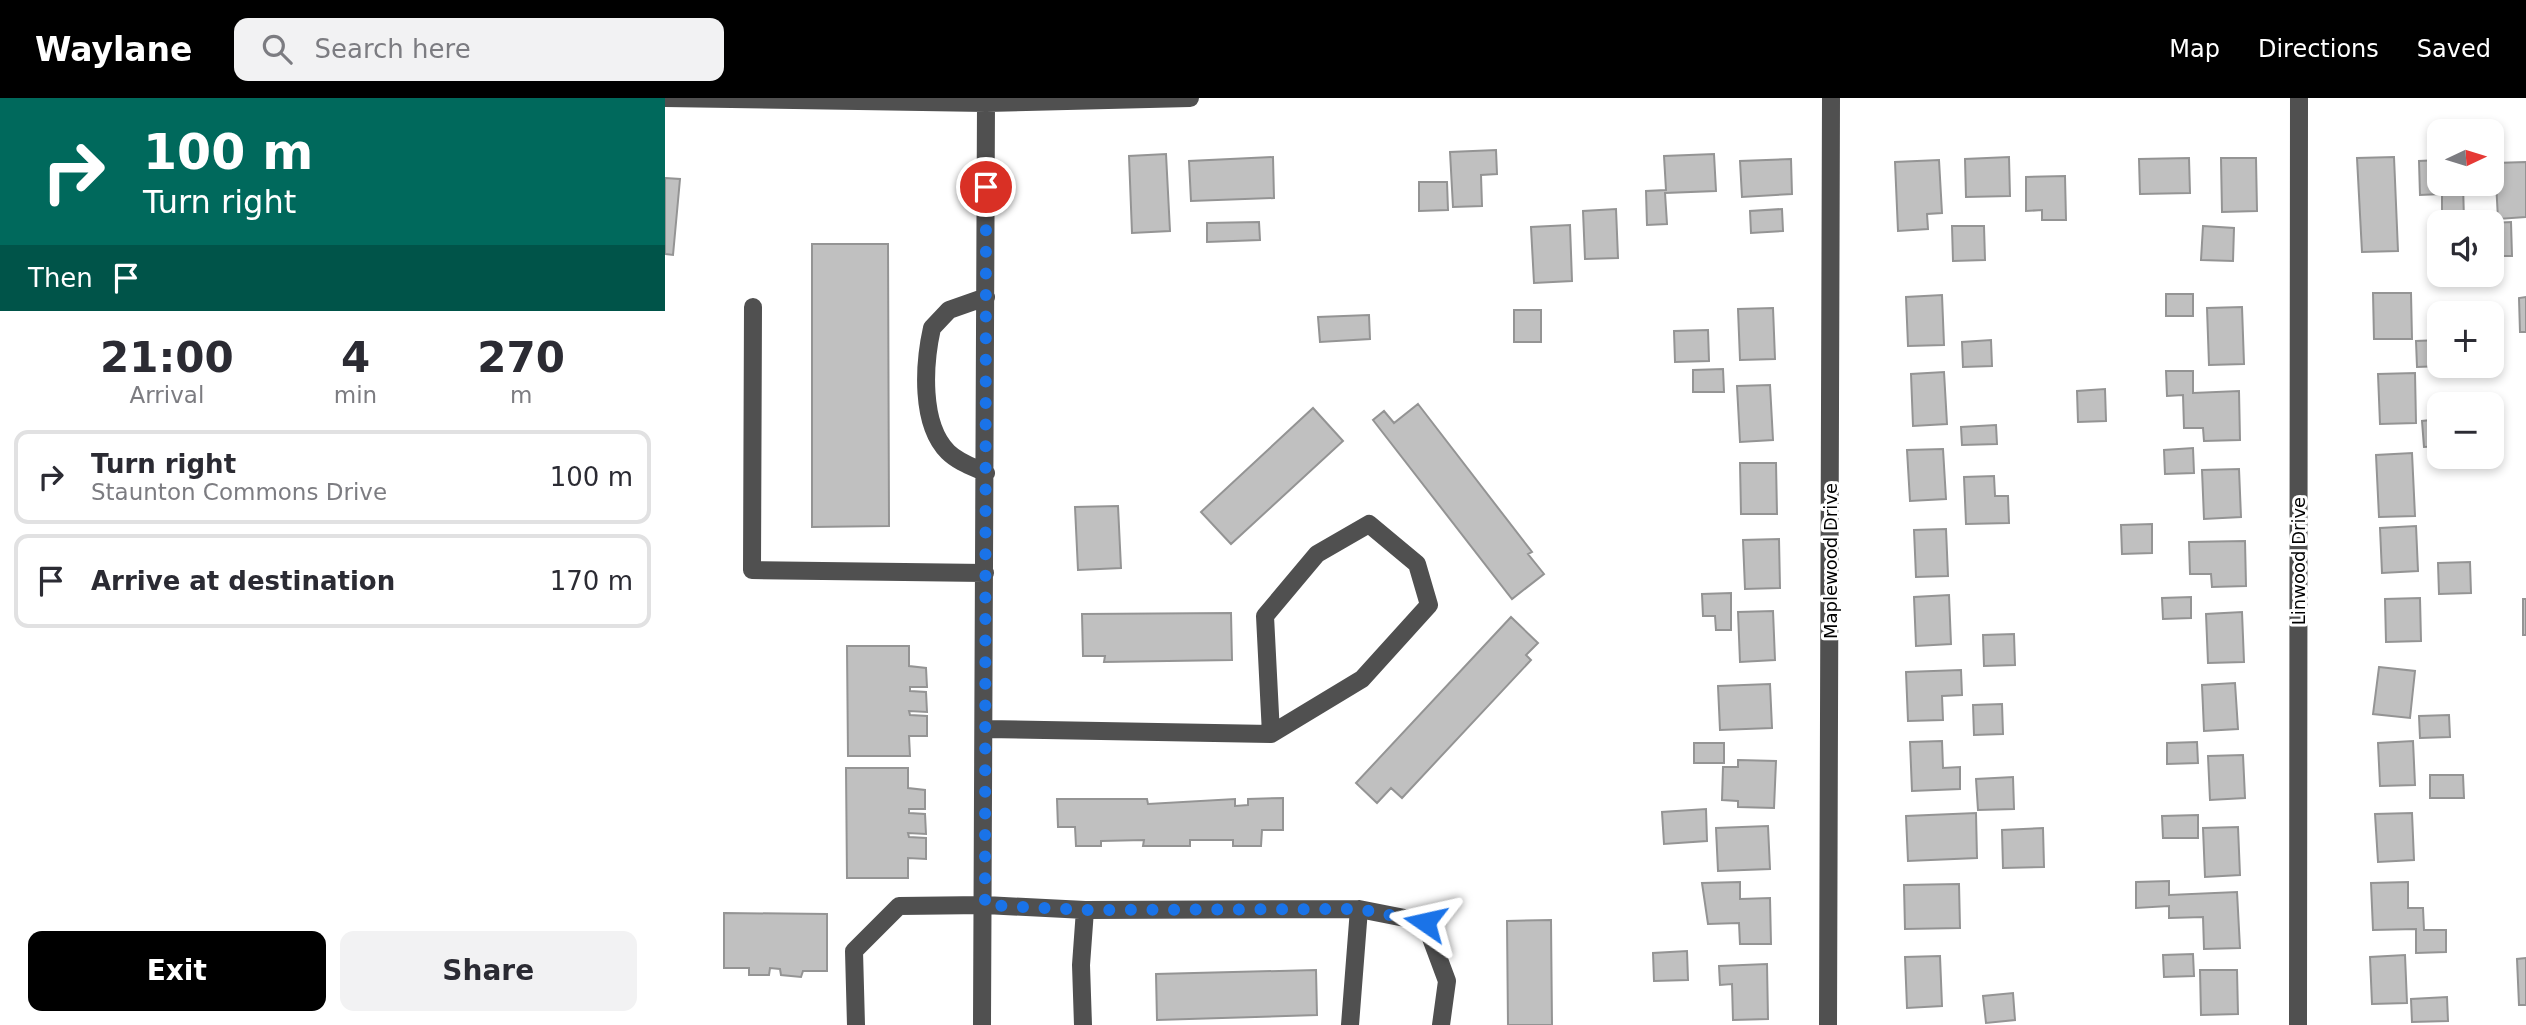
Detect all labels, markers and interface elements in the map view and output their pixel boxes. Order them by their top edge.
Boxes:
search box [234,18,724,81]
text: Waylane [35,30,192,69]
icon: search [258,30,296,68]
text: Search here [314,34,471,64]
text: Map [2169,35,2220,63]
text: Directions [2258,35,2379,63]
text: Saved [2417,35,2491,63]
north arrow [2427,119,2504,196]
map controls [2427,119,2504,469]
text: 100 m [143,124,313,181]
icon: right [28,126,119,217]
pin [956,157,1016,217]
icon: arrive [967,168,1005,206]
text: Turn right [143,183,296,221]
button: sound [2427,210,2504,287]
icon: arrive [107,259,145,297]
text: Then [28,263,93,293]
button: + [2427,301,2504,378]
text: 21:00 [100,333,234,382]
text: 4 [341,333,370,382]
text: 270 [477,333,565,382]
text: Arrival [130,382,204,408]
text: min [334,382,377,408]
text: m [510,382,532,408]
button: − [2427,392,2504,469]
text: Turn right [91,449,236,479]
icon: right [32,458,70,496]
text: 100 m [550,462,633,492]
text: Staunton Commons Drive [91,479,387,505]
street label: Maplewood Drive [1820,483,1841,639]
street label: Linwood Drive [2288,497,2309,625]
icon: arrive [32,562,70,600]
text: Arrive at destination [91,566,395,596]
text: 170 m [550,566,633,596]
position arrow [1388,885,1462,959]
button: Exit [28,931,326,1011]
button: Share [340,931,637,1011]

